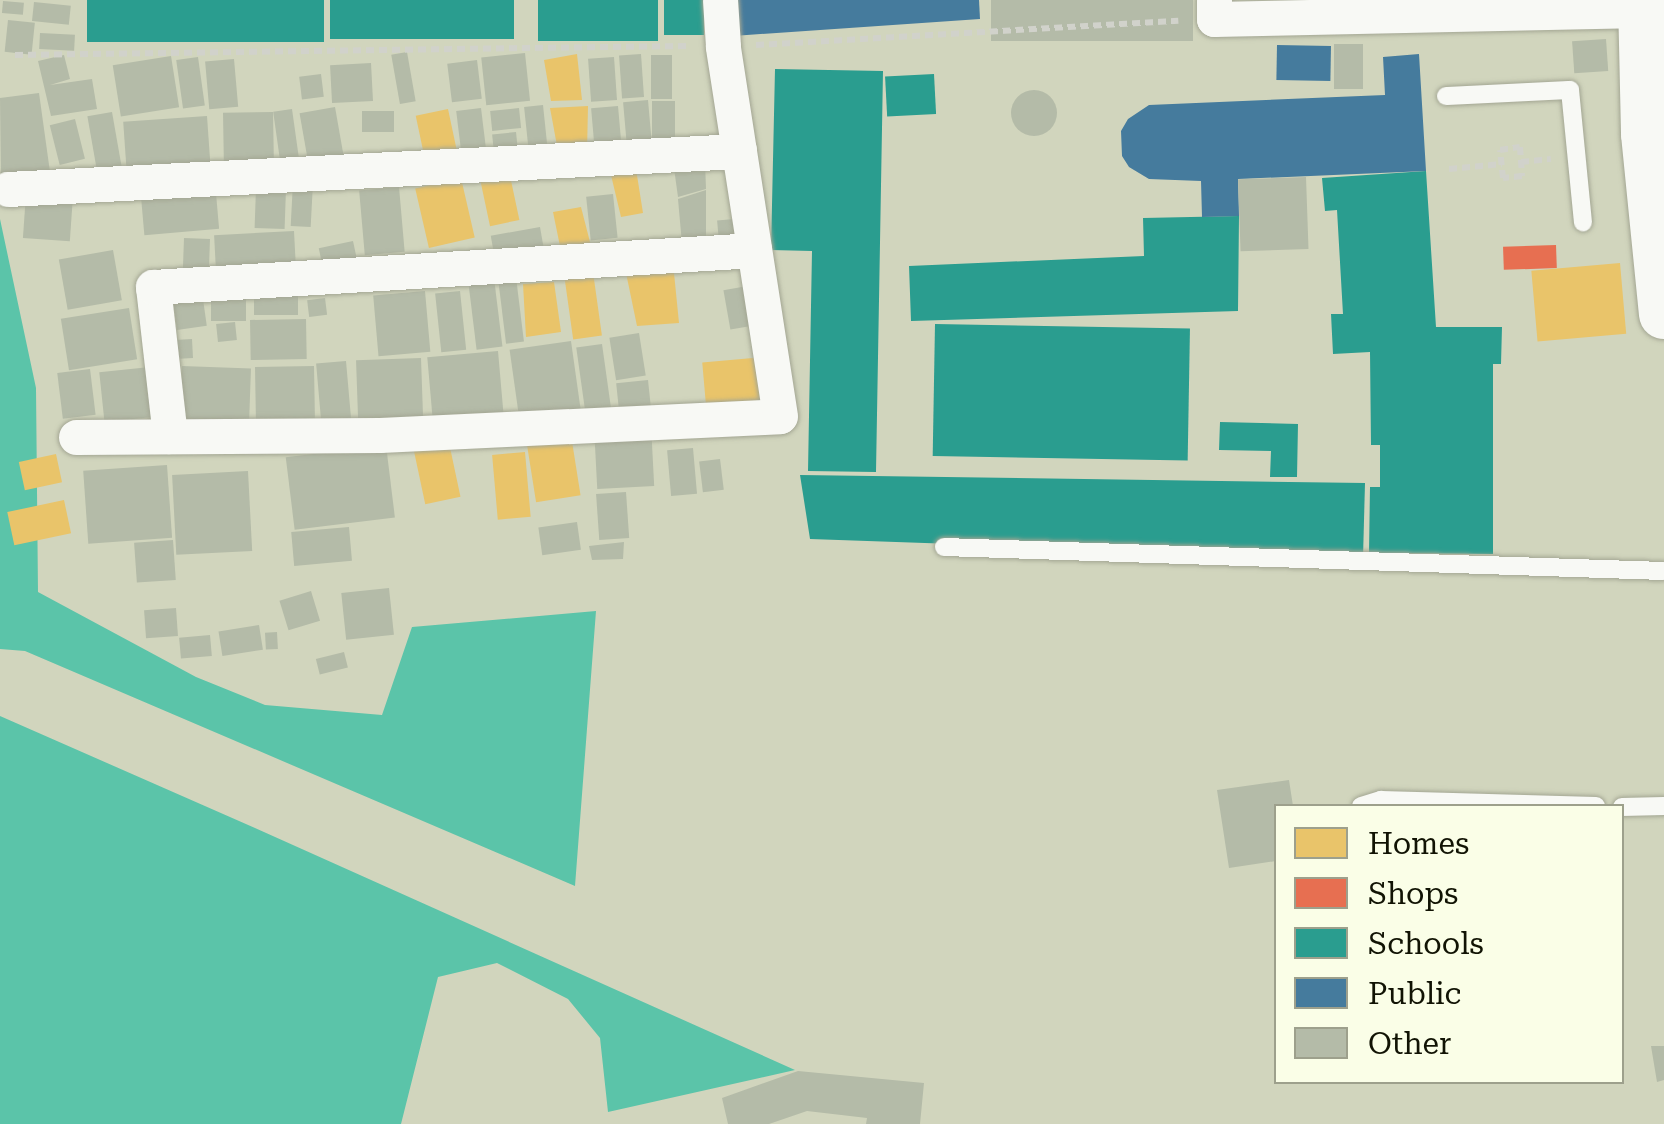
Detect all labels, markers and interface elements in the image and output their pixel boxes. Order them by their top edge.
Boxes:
legend [1274,804,1624,1084]
text: Homes [1368,826,1469,861]
text: Shops [1368,876,1458,911]
text: Schools [1368,926,1484,961]
text: Public [1368,976,1461,1011]
text: Other [1368,1026,1451,1061]

